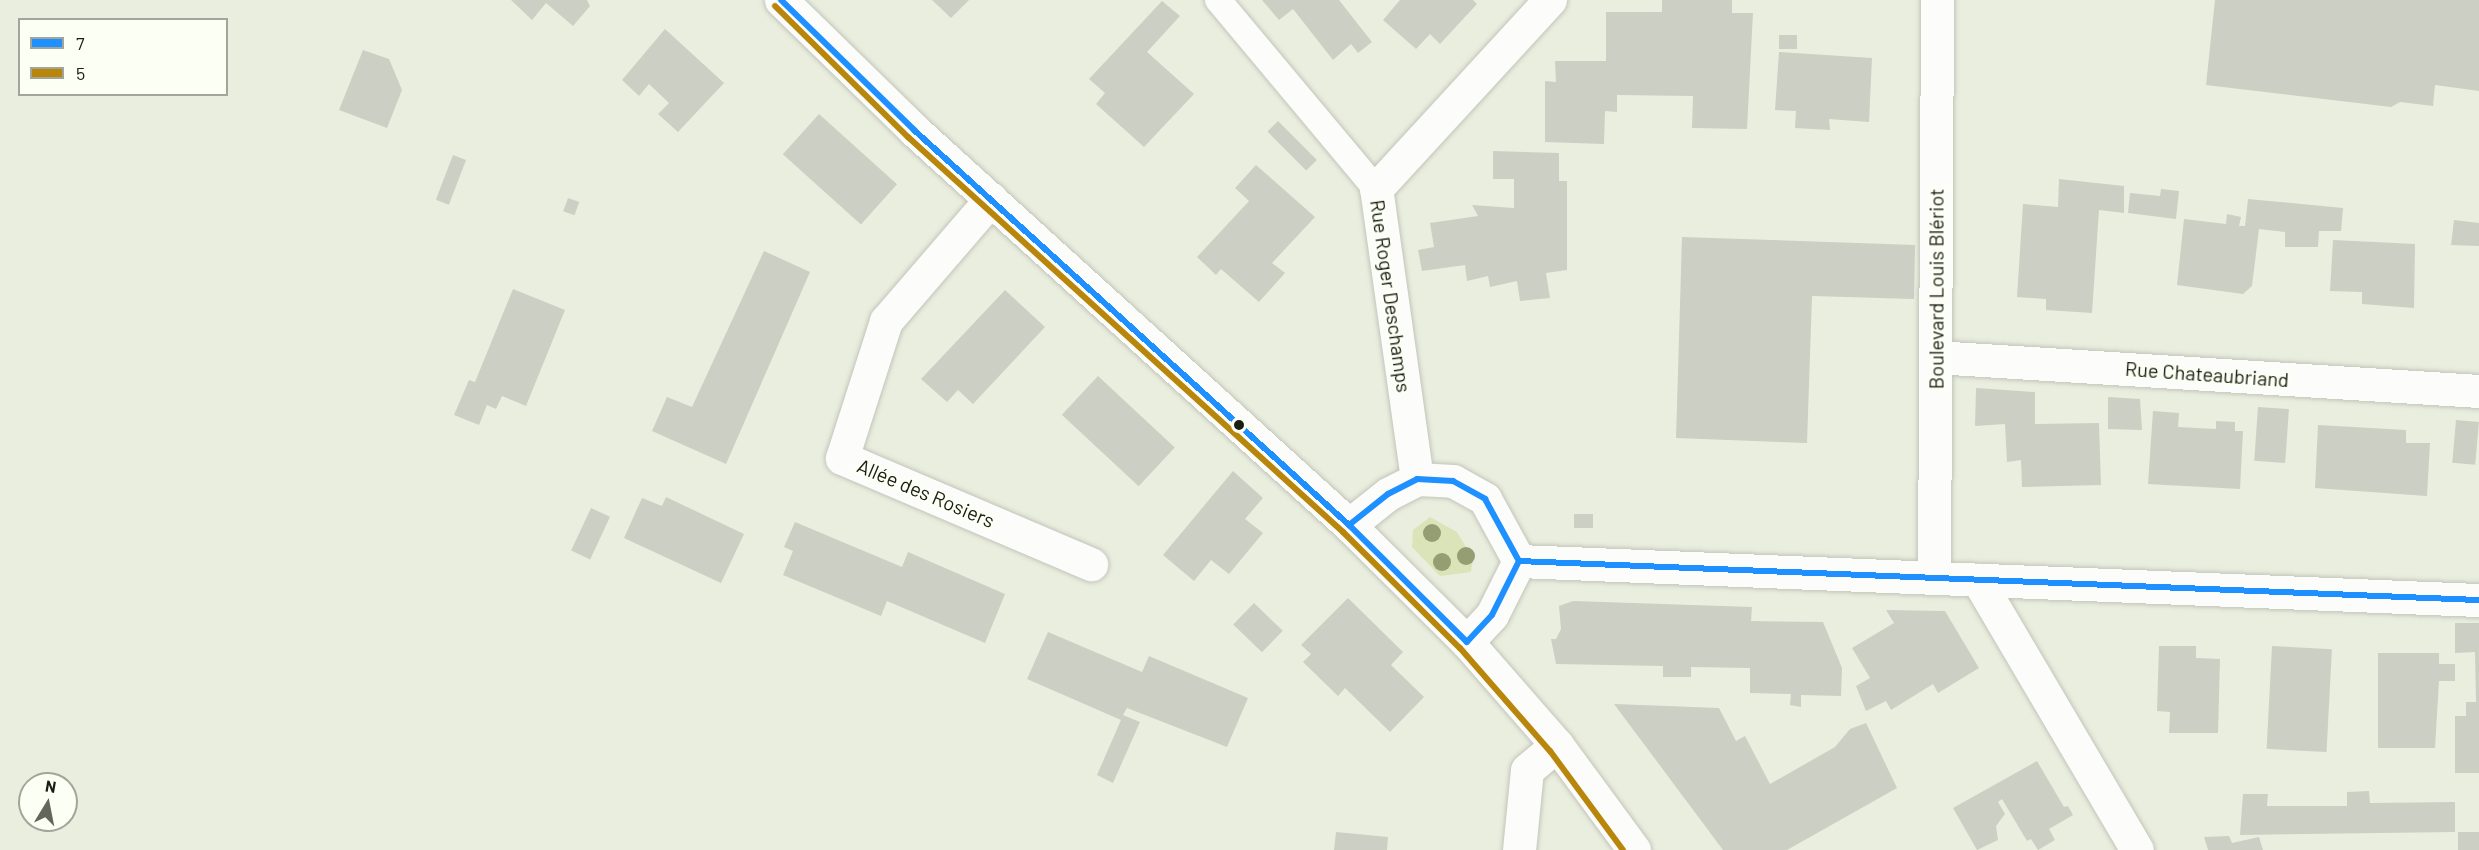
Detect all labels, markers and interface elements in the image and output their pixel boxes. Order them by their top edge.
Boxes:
legend [18,18,228,96]
text: 7 [76,32,85,54]
text: 5 [76,62,85,84]
street label: Boulevard Louis Blériot [1924,189,1948,389]
street label: Rue Roger Deschamps [1366,198,1416,394]
street label: Rue Chateaubriand [2124,356,2290,392]
unlabelled marker [1233,419,1245,431]
street label: Allée des Rosiers [854,453,998,533]
north arrow [18,772,78,832]
text: N [44,775,58,796]

